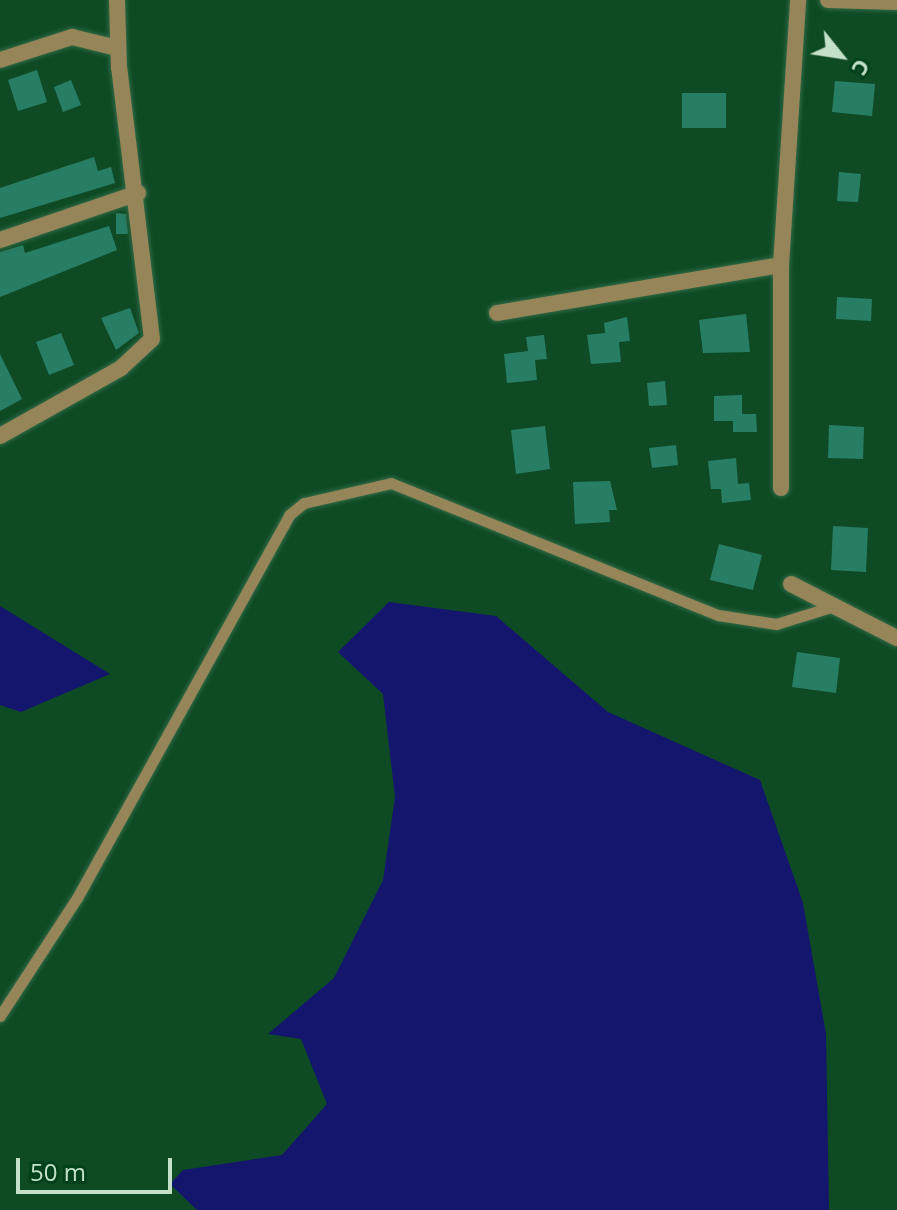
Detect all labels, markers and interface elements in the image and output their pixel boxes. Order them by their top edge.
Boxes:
north arrow [801,16,881,96]
text: С [845,54,878,82]
scale bar [20,1142,176,1192]
text: 50 m [30,1155,86,1188]

